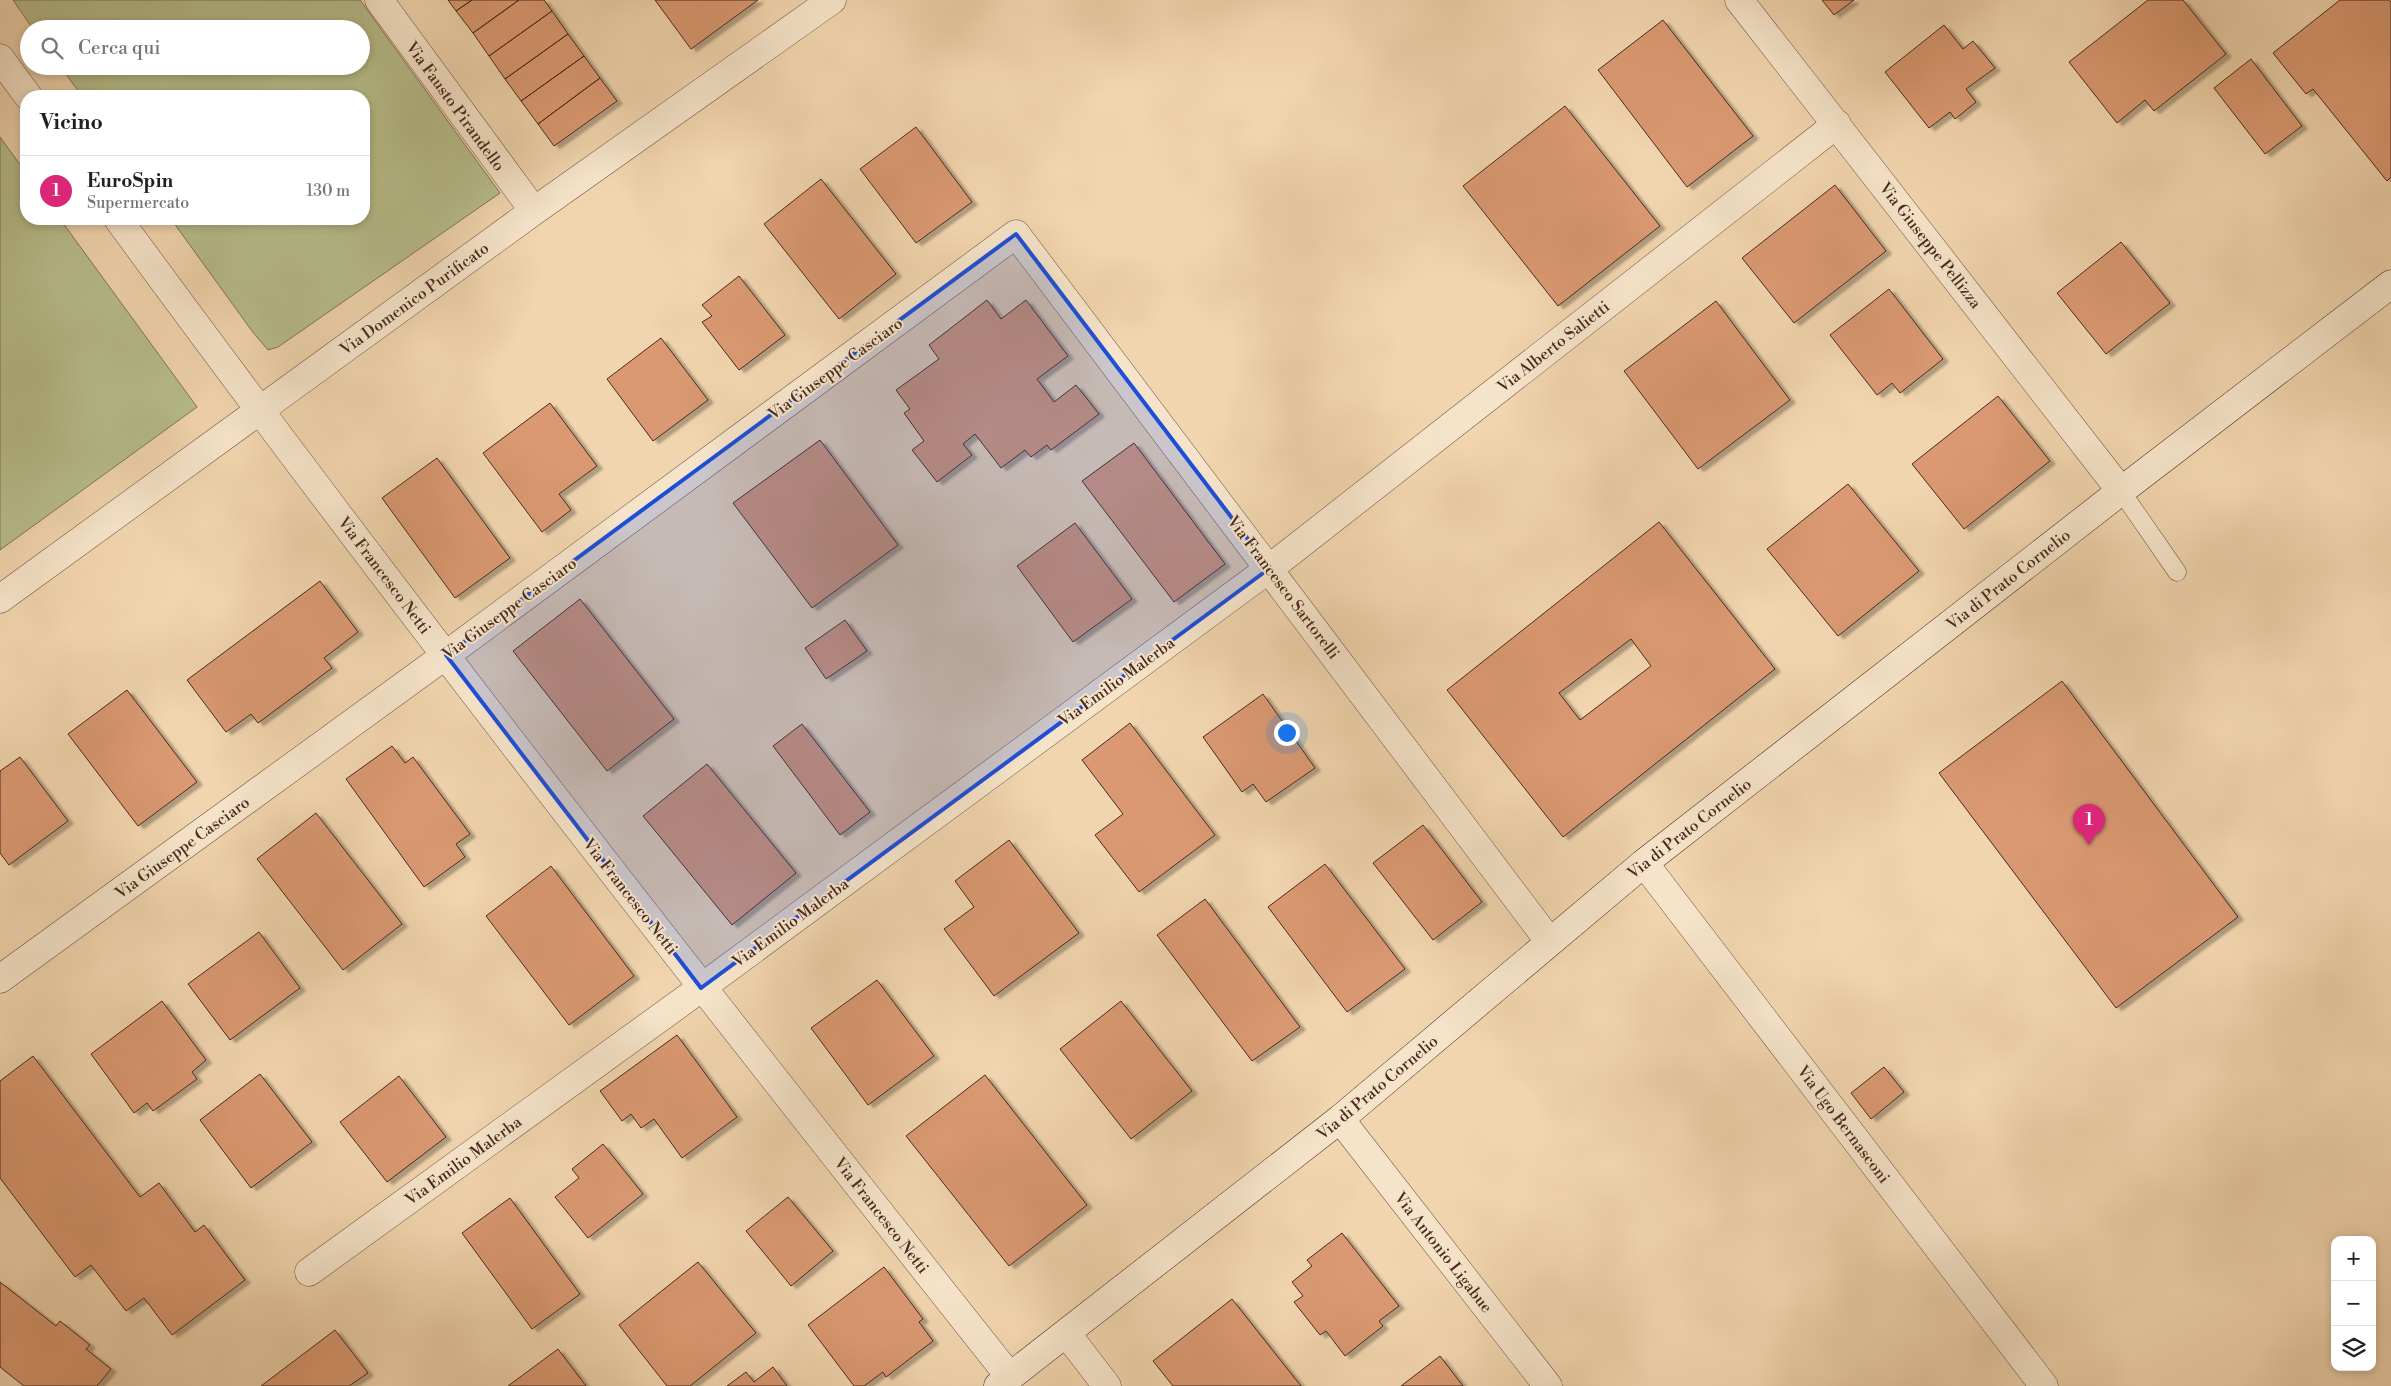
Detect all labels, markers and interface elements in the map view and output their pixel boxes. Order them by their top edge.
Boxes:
search box [20,20,370,75]
icon: search [38,34,66,62]
text: Cerca qui [78,36,161,60]
street label: Via Fausto Pirandello [401,37,509,175]
text: Vicino [40,110,103,136]
text: EuroSpin [87,169,173,193]
street label: Via Giuseppe Pellizza [1874,178,1986,313]
text: 1 [52,181,60,201]
text: 130 m [306,181,350,201]
text: Supermercato [87,193,189,213]
street label: Via Domenico Purificato [335,238,493,360]
street label: Via Alberto Salietti [1493,297,1614,398]
street label: Via Giuseppe Casciaro [764,313,907,425]
street label: Via Francesco Sartorelli [1222,511,1344,663]
street label: Via Francesco Netti [333,512,435,638]
street label: Via di Prato Cornelio [1942,525,2075,635]
street label: Via Giuseppe Casciaro [438,553,581,665]
street label: Via Emilio Malerba [1054,632,1179,731]
your location [1274,720,1300,746]
street label: Via di Prato Cornelio [1623,774,1756,884]
street label: Via Giuseppe Casciaro [111,792,254,904]
pin: 1 [2073,804,2105,845]
street label: Via Francesco Netti [578,834,682,959]
street label: Via Emilio Malerba [728,873,853,972]
street label: Via di Prato Cornelio [1312,1031,1442,1145]
street label: Via Ugo Bernasconi [1792,1061,1894,1187]
street label: Via Emilio Malerba [401,1111,526,1210]
street label: Via Francesco Netti [829,1153,933,1278]
street label: Via Antonio Ligabue [1389,1187,1497,1317]
map controls [2331,1236,2376,1371]
button: + [2331,1236,2376,1281]
button: − [2331,1281,2376,1326]
button: layers [2331,1326,2376,1371]

